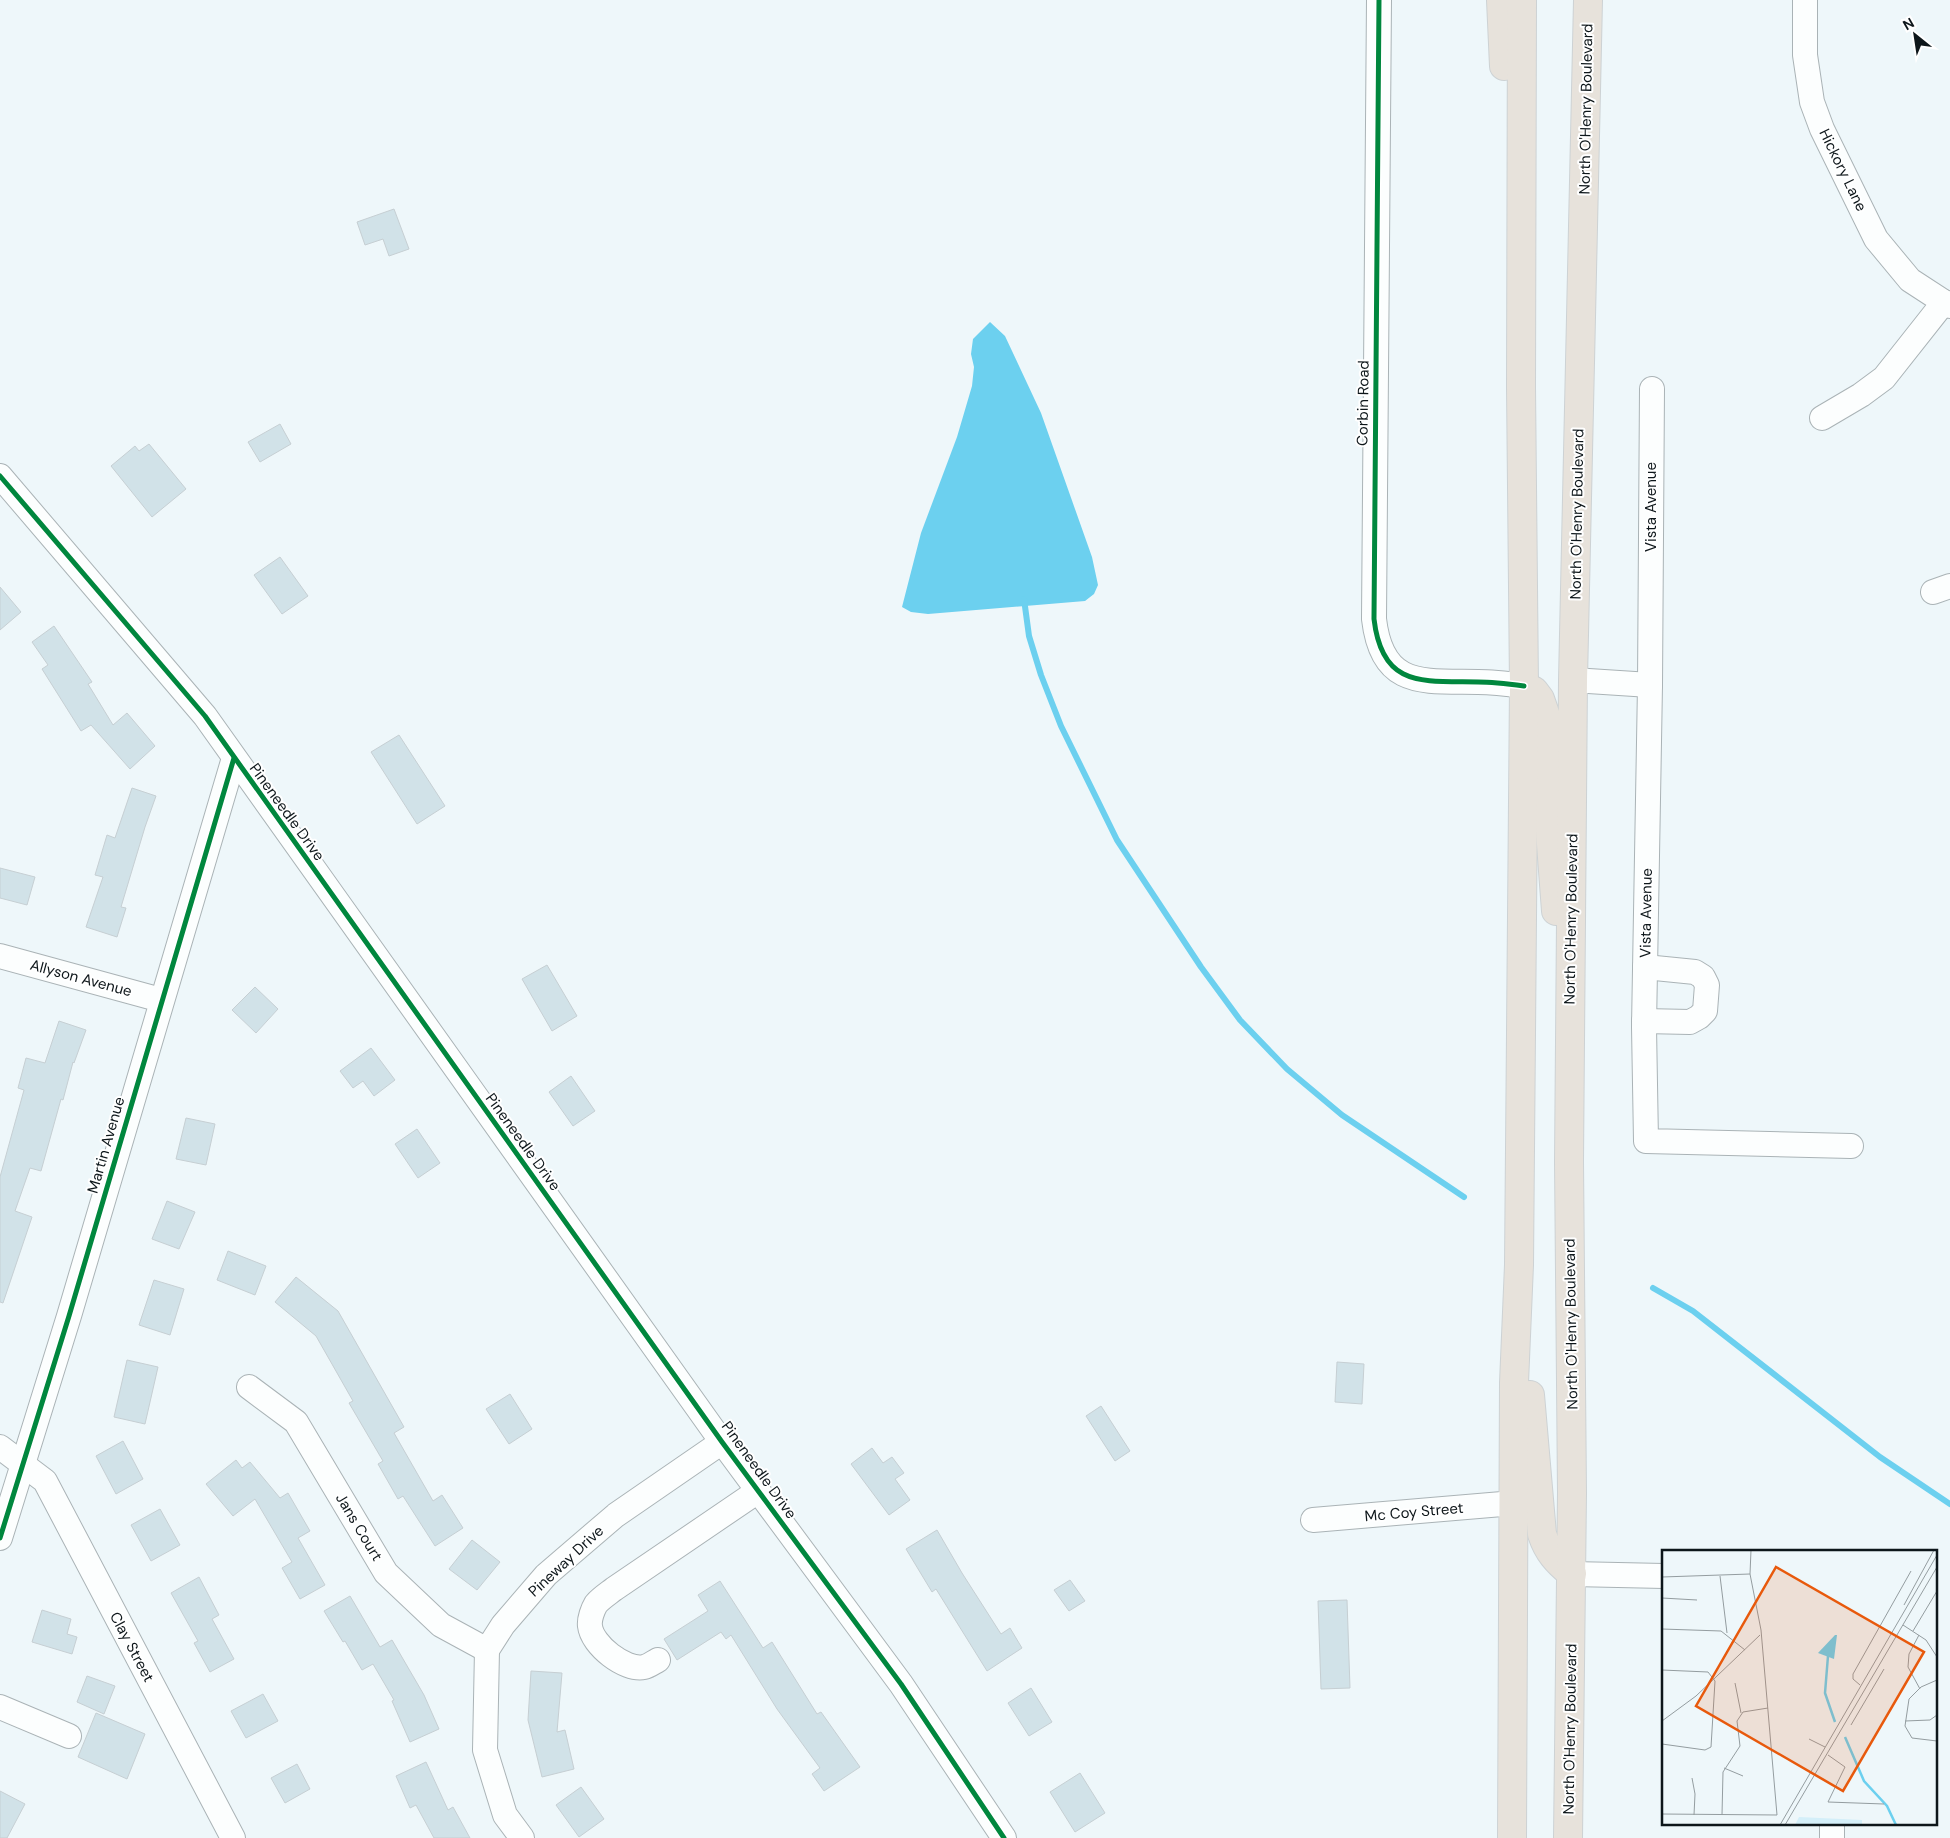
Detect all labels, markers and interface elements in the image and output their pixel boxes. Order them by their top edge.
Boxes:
north arrow [1890,10,1940,60]
text: N [1900,13,1917,34]
street label: North O'Henry Boulevard [1575,23,1597,195]
street label: Hickory Lane [1814,125,1872,215]
street label: Corbin Road [1352,360,1374,446]
street label: North O'Henry Boulevard [1566,428,1588,600]
street label: Vista Avenue [1641,462,1661,552]
street label: Pineneedle Drive [245,759,329,865]
street label: North O'Henry Boulevard [1560,833,1582,1005]
street label: Vista Avenue [1635,868,1657,958]
street label: Allyson Avenue [28,955,134,1001]
street label: Pineneedle Drive [481,1089,565,1195]
street label: Martin Avenue [83,1094,129,1196]
street label: North O'Henry Boulevard [1560,1238,1582,1410]
street label: Pineneedle Drive [717,1417,801,1523]
street label: Jans Court [331,1489,387,1565]
street label: Mc Coy Street [1364,1498,1464,1526]
street label: Pineway Drive [524,1521,608,1601]
inset map [1662,1550,1938,1826]
street label: Clay Street [105,1608,159,1686]
street label: North O'Henry Boulevard [1559,1643,1581,1815]

